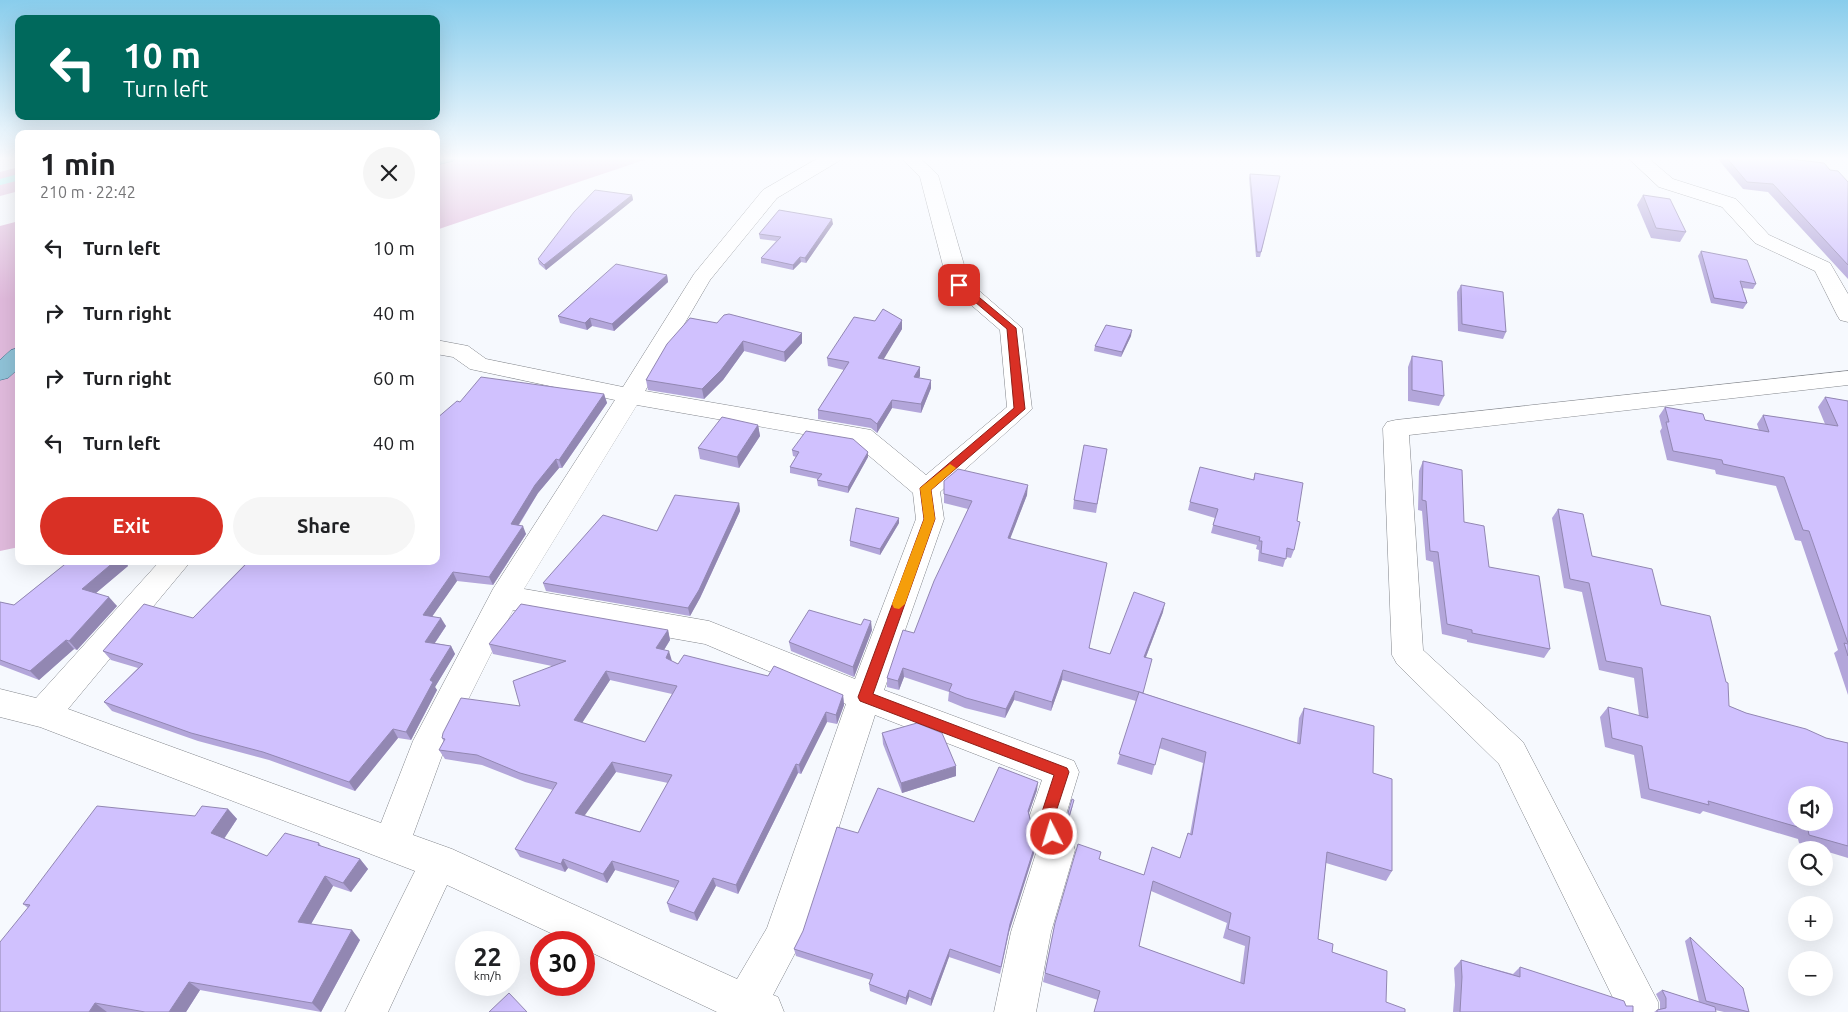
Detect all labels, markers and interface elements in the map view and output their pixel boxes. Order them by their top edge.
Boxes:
icon: left [40,35,105,100]
text: 10 m [123,35,201,75]
text: Turn left [123,76,208,101]
text: 1 min [40,147,116,181]
button: close [363,147,415,199]
text: 210 m · 22:42 [40,183,136,201]
icon: left [40,234,68,262]
text: Turn left [83,237,161,259]
text: 10 m [373,237,415,259]
pin [938,264,980,306]
icon: arrive [945,271,973,299]
icon: right [40,299,68,327]
text: Turn right [83,302,171,324]
text: 40 m [373,302,415,324]
icon: right [40,364,68,392]
text: Turn right [83,367,171,389]
text: 60 m [373,367,415,389]
icon: left [40,429,68,457]
text: Turn left [83,432,161,454]
text: 40 m [373,432,415,454]
button: Exit [40,497,223,555]
button: Share [233,497,415,555]
map controls [1788,786,1833,996]
button: sound [1788,786,1833,831]
position arrow [1025,807,1077,859]
button: search [1788,841,1833,886]
button: + [1788,896,1833,941]
speed limit sign: 30 [530,931,595,996]
text: 22 [473,943,502,971]
button: − [1788,951,1833,996]
text: km/h [474,969,501,982]

